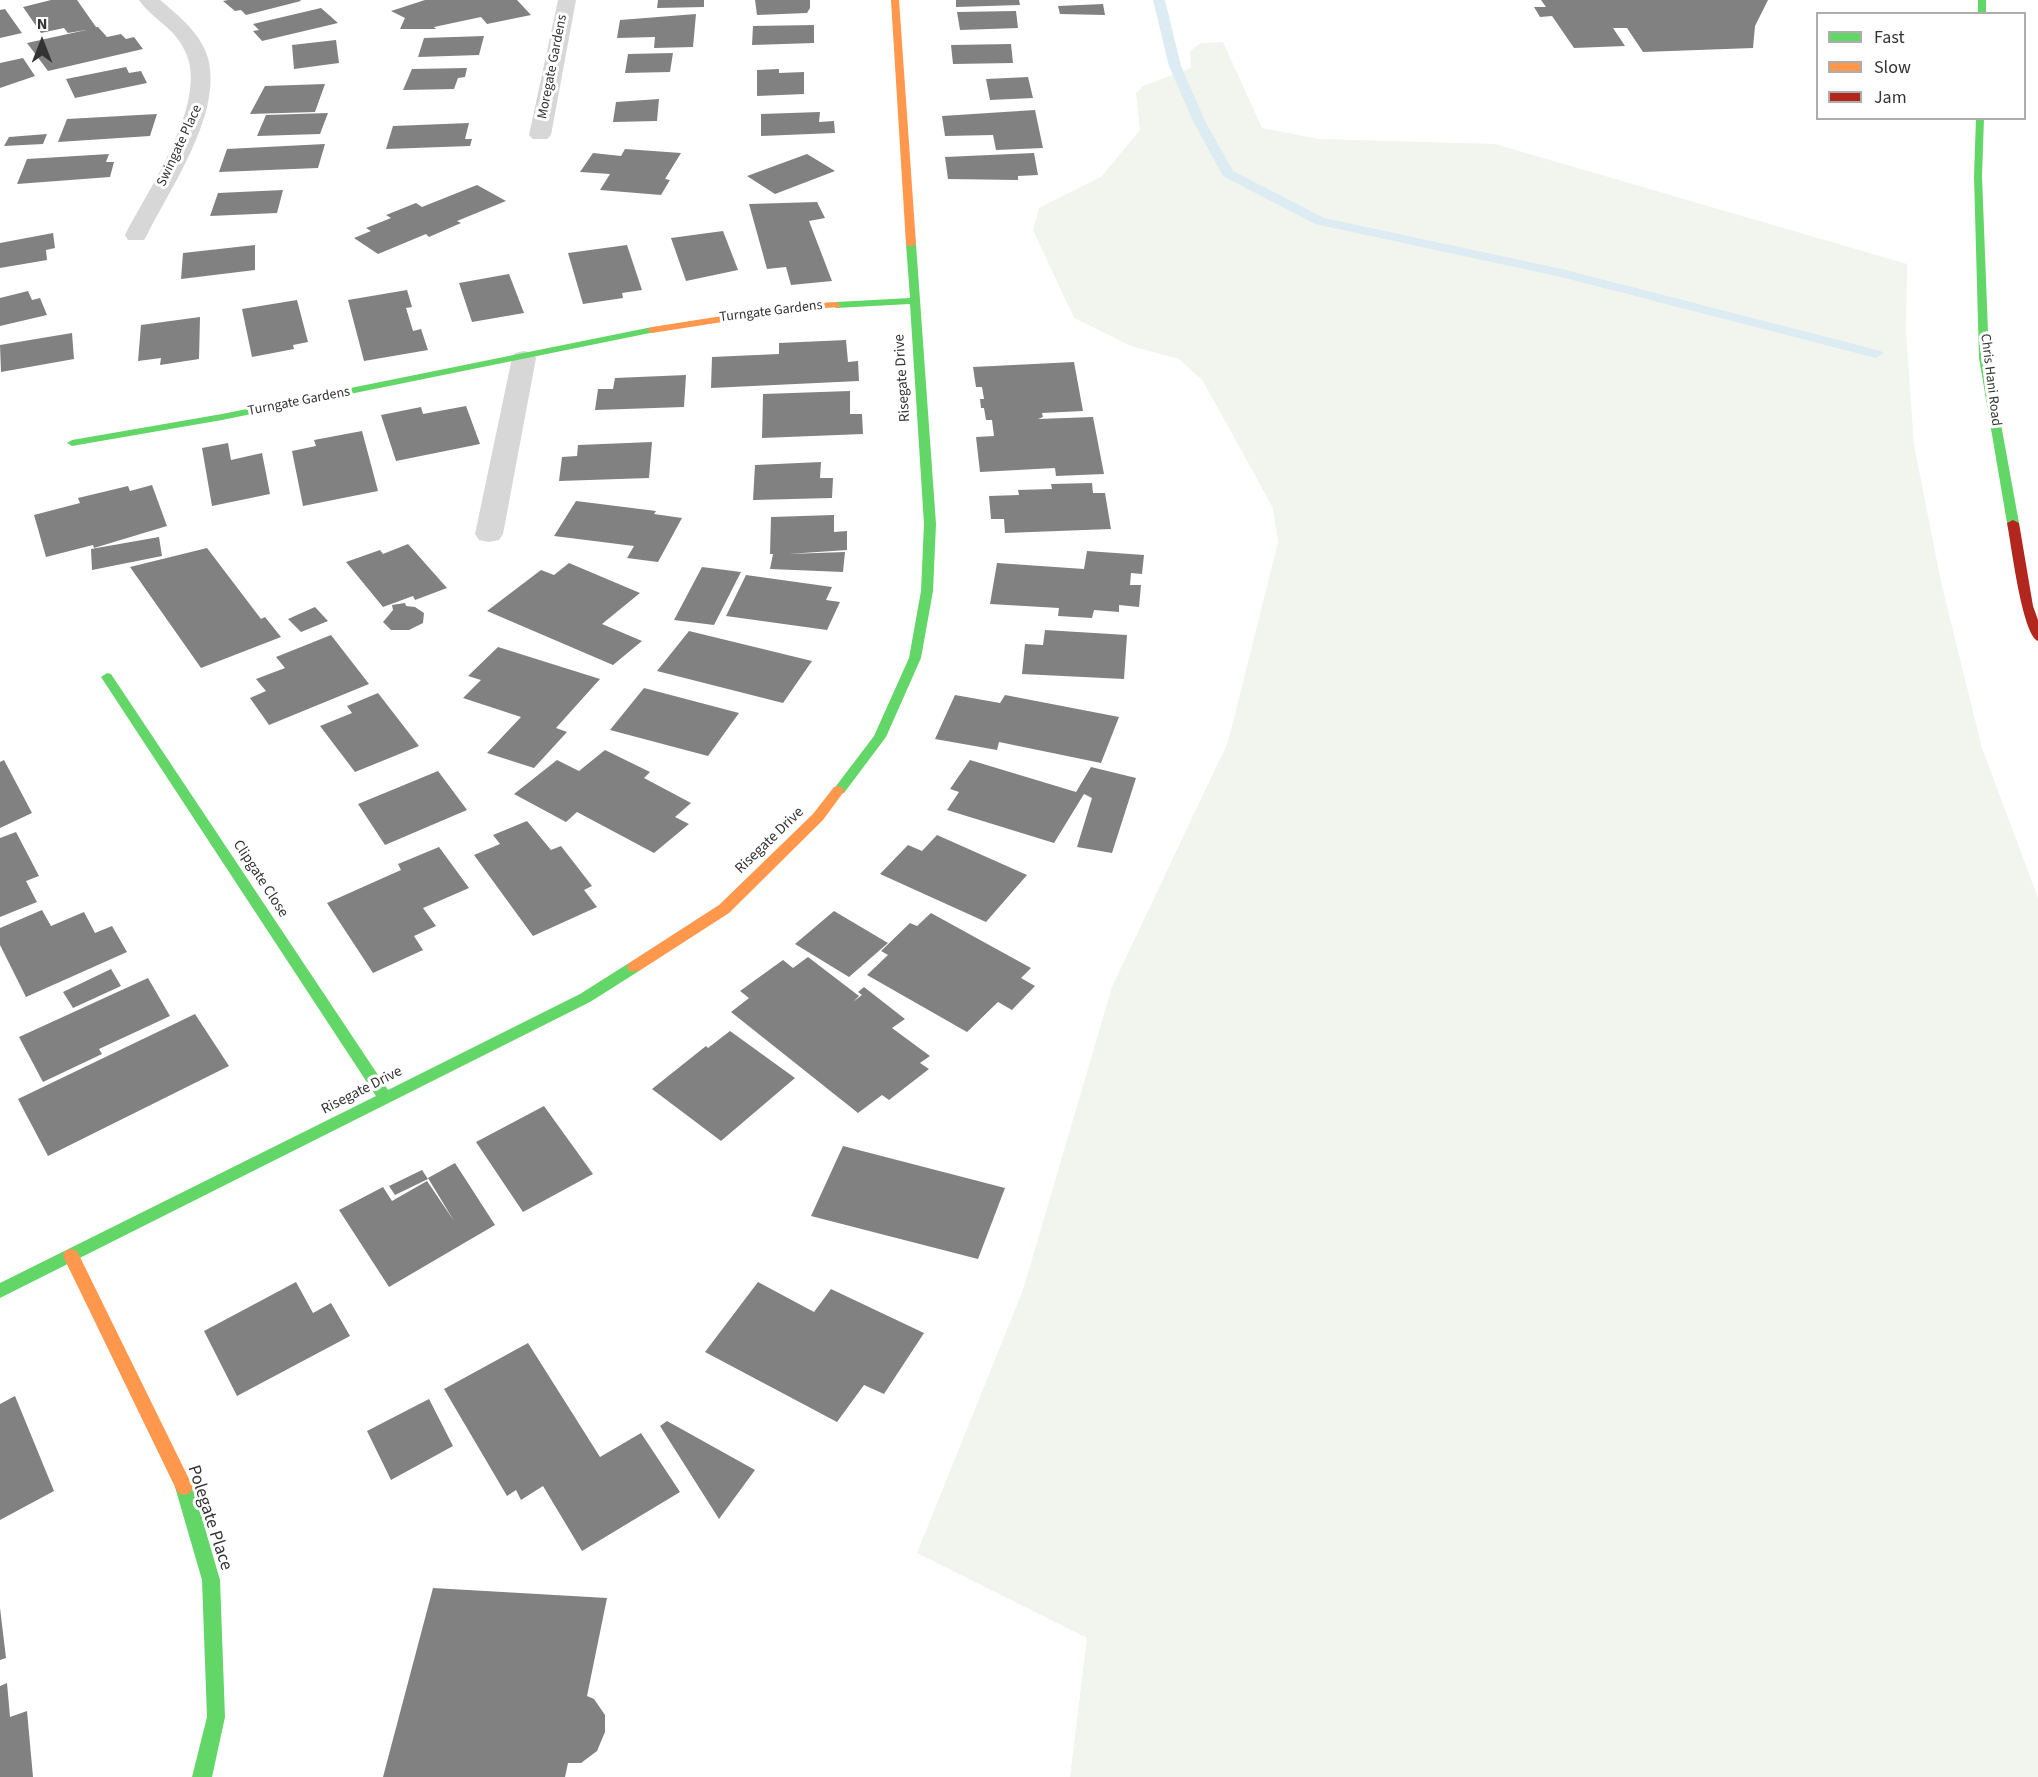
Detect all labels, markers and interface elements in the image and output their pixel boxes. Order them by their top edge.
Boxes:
north arrow [12,12,72,72]
legend [1816,12,2026,120]
text: N [37,13,47,35]
street label: Moregate Gardens [535,13,571,121]
text: Fast [1874,25,1905,50]
text: Slow [1874,55,1911,80]
text: Jam [1874,85,1907,110]
street label: Swingate Place [154,102,206,190]
street label: Turngate Gardens [719,297,823,327]
street label: Risegate Drive [891,333,915,423]
street label: Chris Hani Road [1976,333,2004,427]
street label: Turngate Gardens [247,384,351,420]
street label: Risegate Drive [732,804,808,878]
street label: Clipgate Close [228,837,292,921]
street label: Risegate Drive [319,1063,405,1119]
street label: Polegate Place [182,1463,236,1573]

